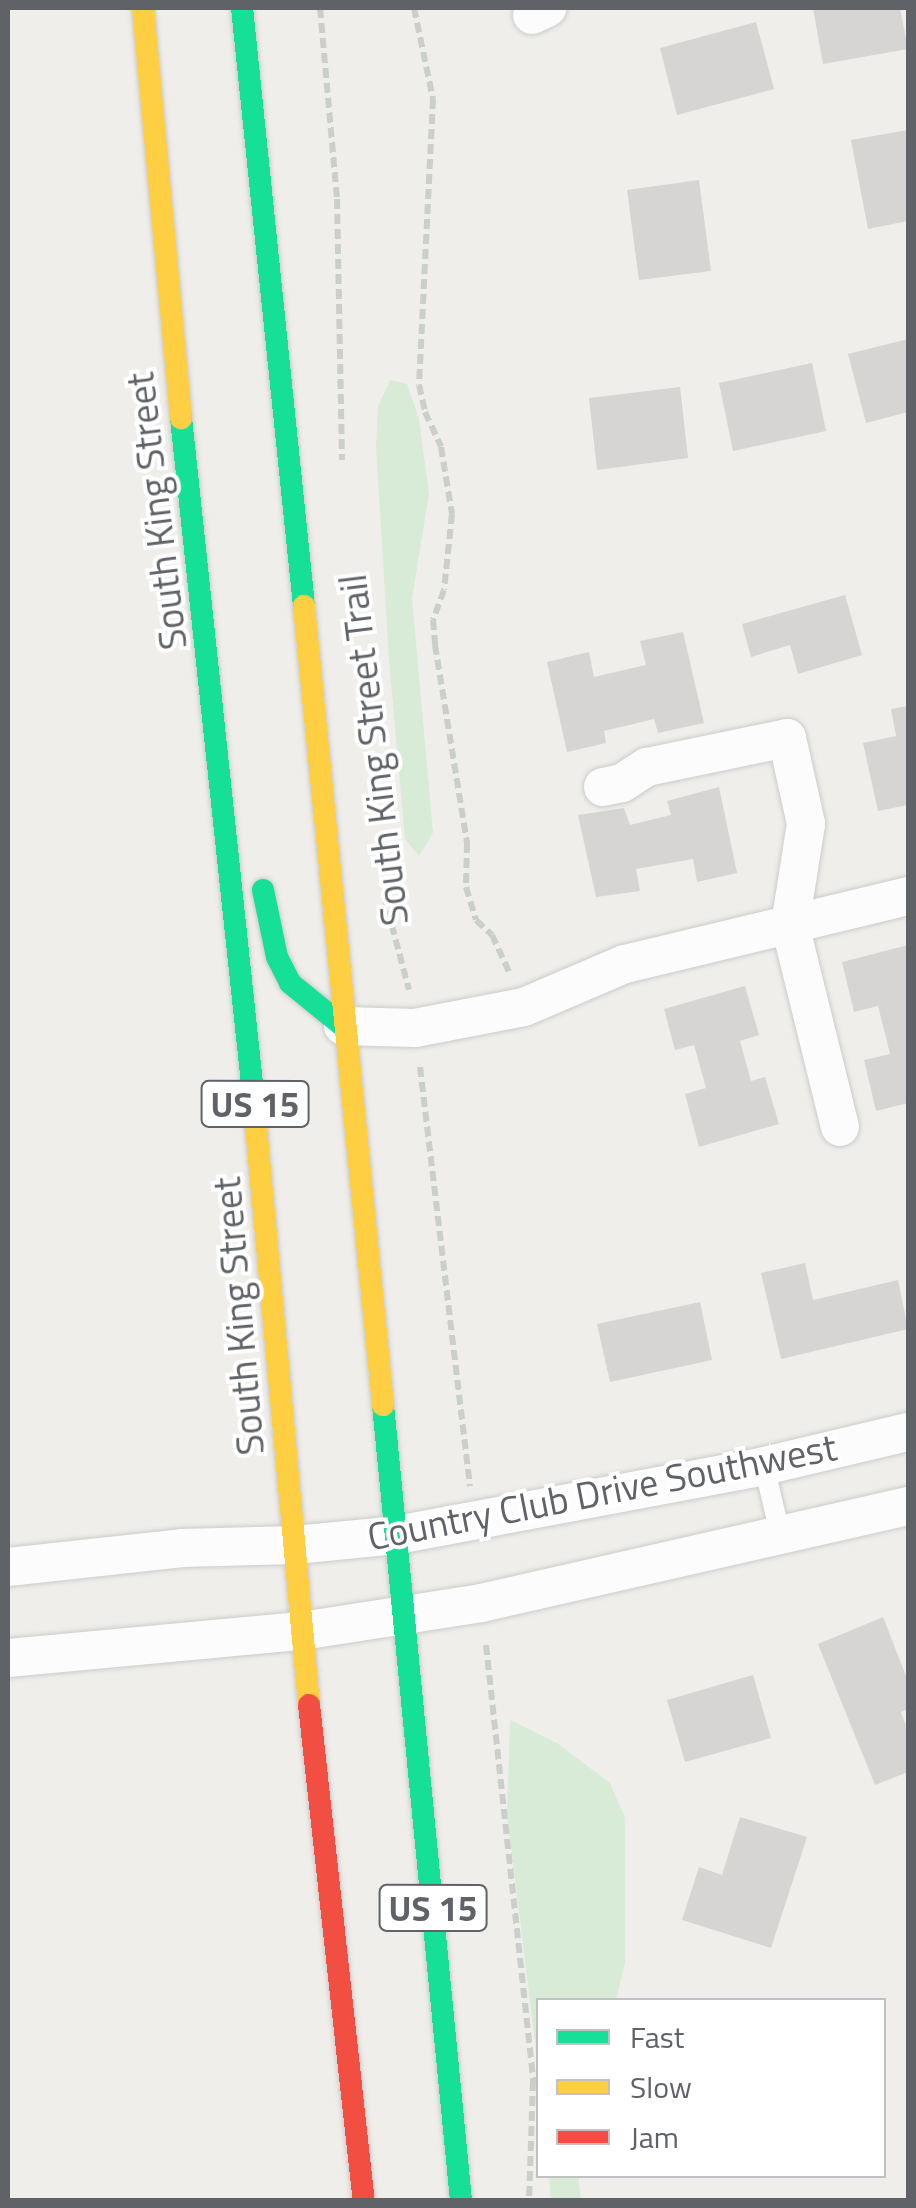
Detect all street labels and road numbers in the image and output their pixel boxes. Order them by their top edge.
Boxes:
street label: South King Street [117,370,197,652]
street label: South King Street Trail [330,572,418,928]
road number: US 15 [200,1074,310,1134]
street label: South King Street [204,1175,274,1457]
street label: Country Club Drive Southwest [364,1424,840,1560]
road number: US 15 [378,1878,488,1938]

